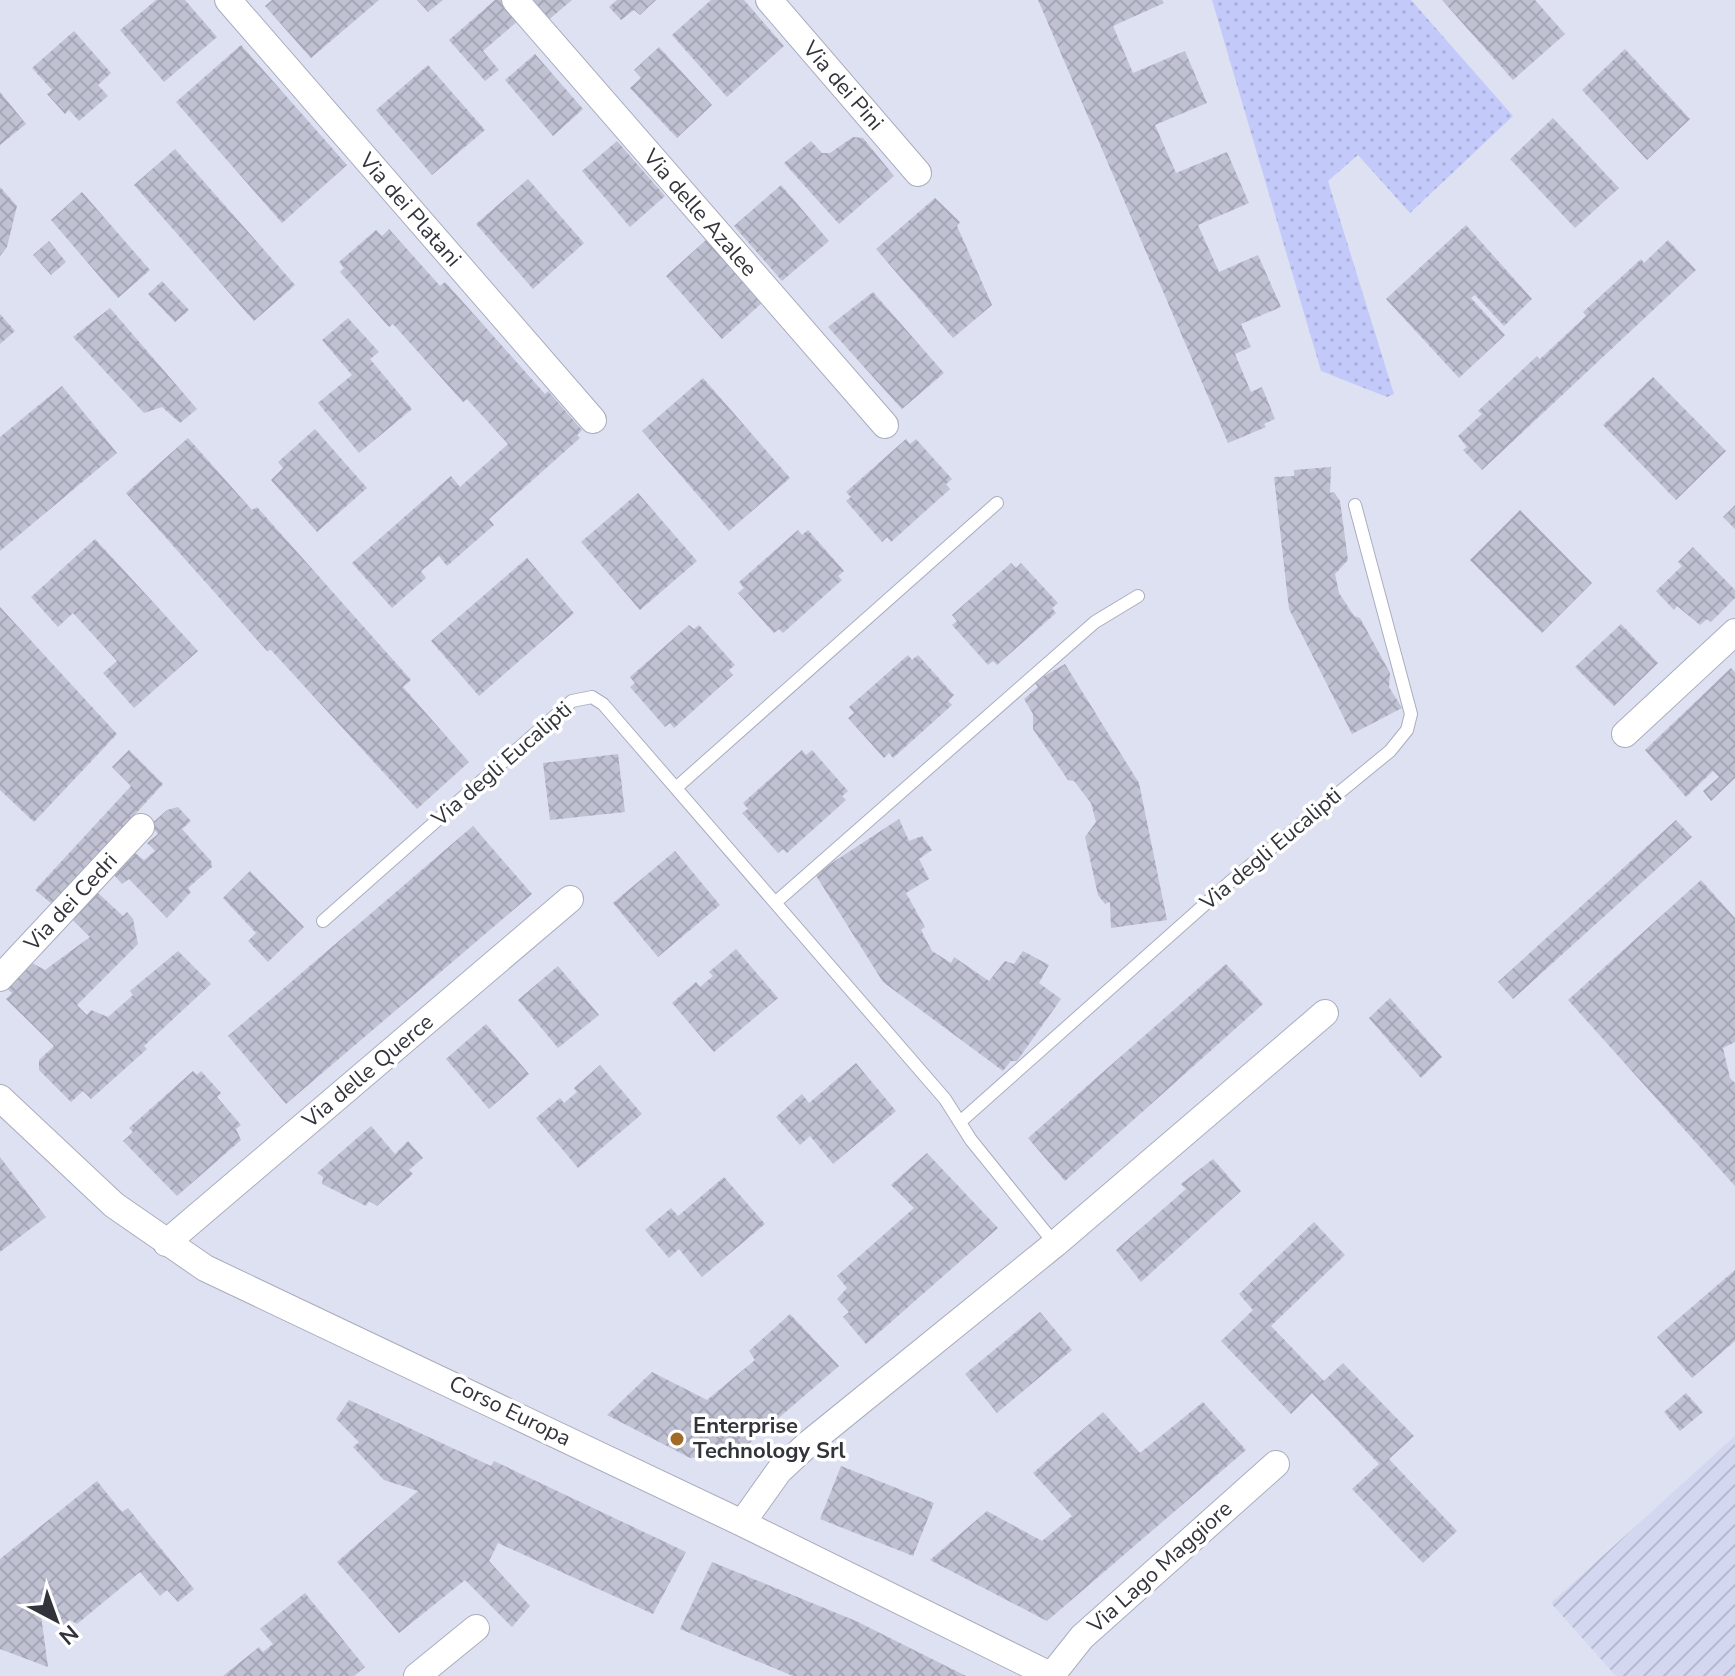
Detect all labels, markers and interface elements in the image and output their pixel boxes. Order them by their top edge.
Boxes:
street label: Via dei Pini [795,34,890,137]
street label: Via delle Azalee [636,142,764,283]
street label: Via dei Platani [351,146,468,273]
street label: Via degli Eucalipti [425,695,578,834]
street label: Via degli Eucalipti [1193,781,1348,918]
street label: Via dei Cedri [17,846,124,958]
street label: Via delle Querce [295,1007,440,1135]
street label: Corso Europa [444,1369,576,1453]
place label: Enterprise Technology Srl [693,1411,846,1466]
marker: Enterprise Technology Srl [668,1430,686,1448]
street label: Via Lago Maggiore [1080,1494,1239,1641]
north arrow [16,1580,96,1660]
text: N [52,1618,85,1651]

